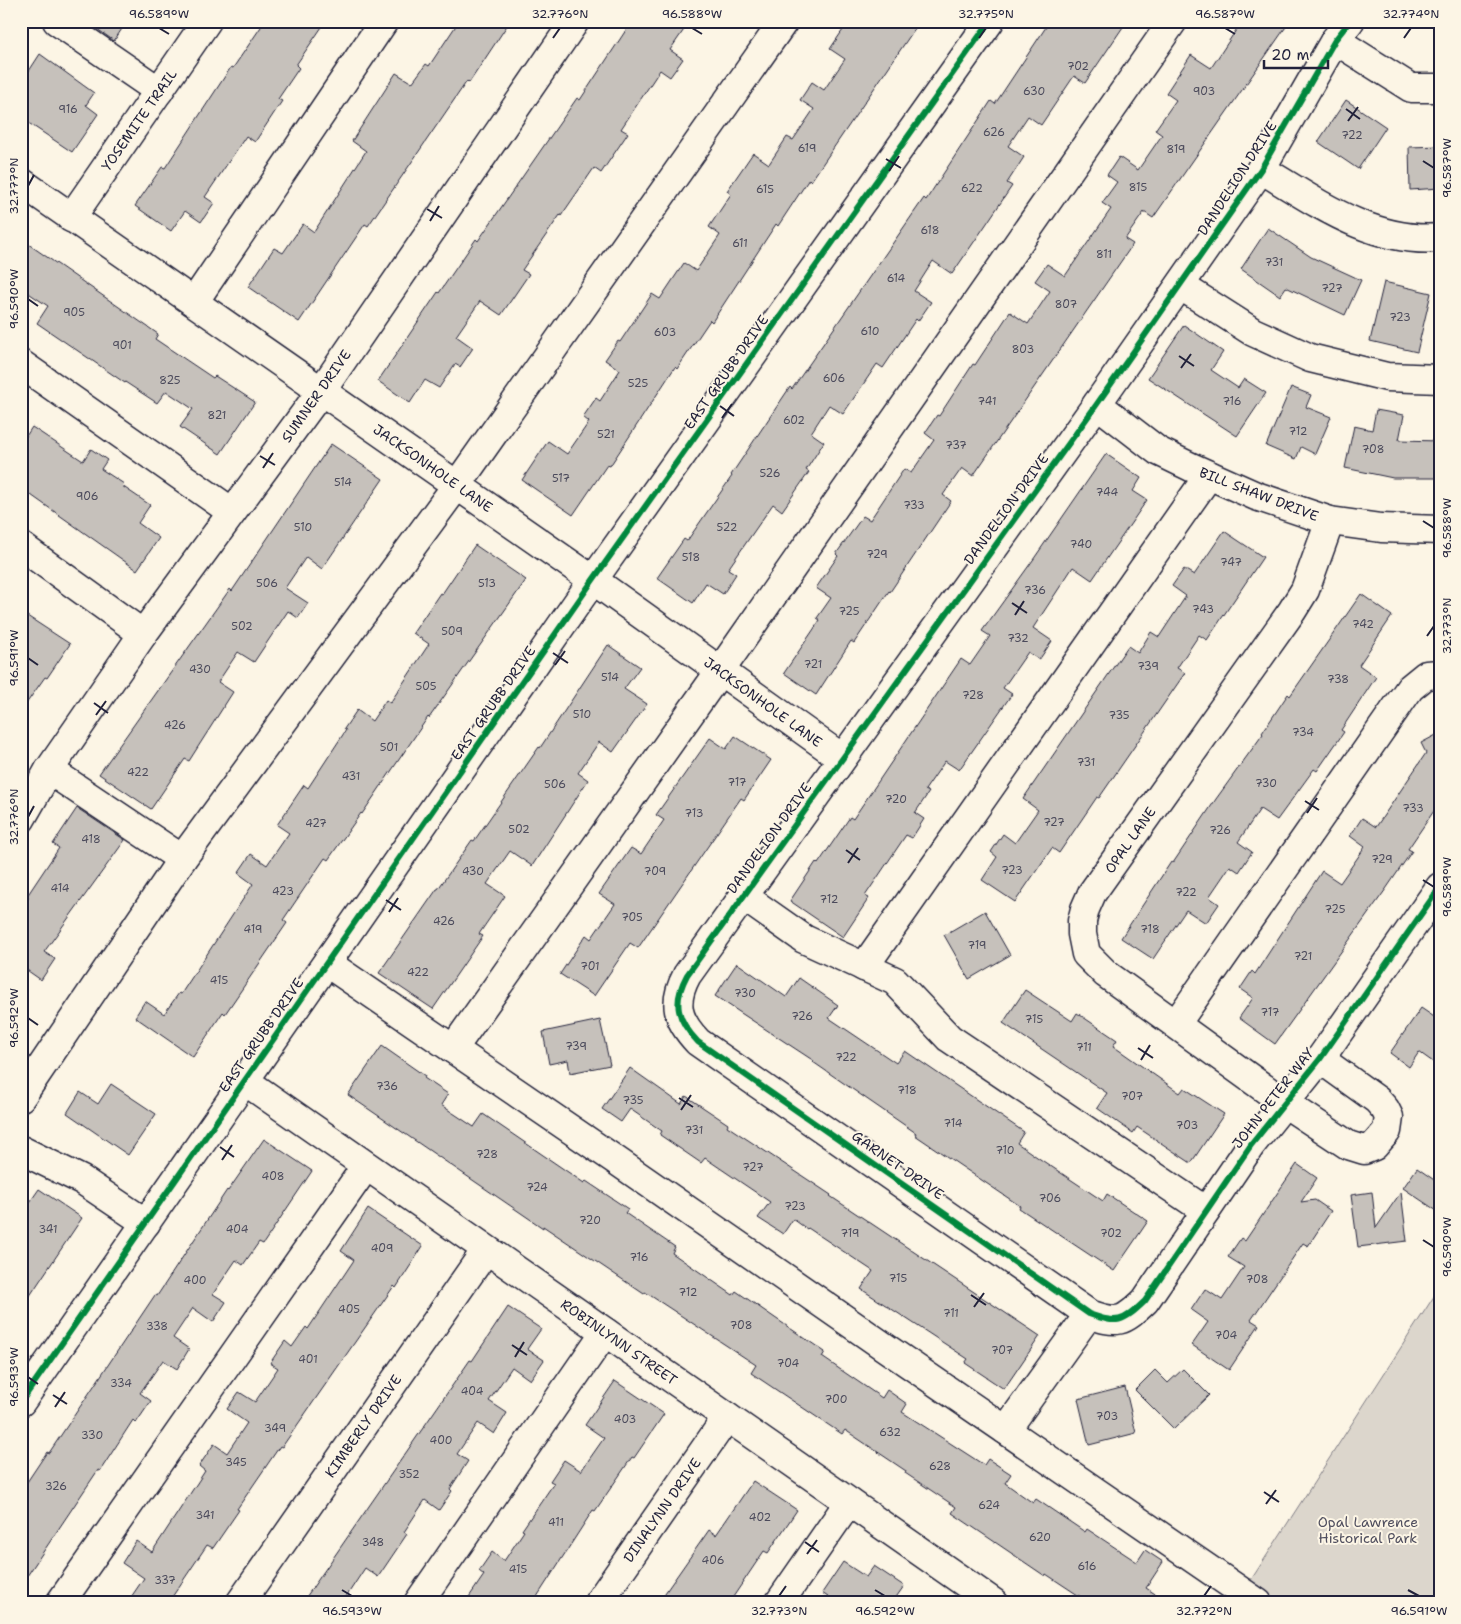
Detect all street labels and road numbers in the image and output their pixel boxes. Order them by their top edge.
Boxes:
street label: YOSEMITE TRAIL [97,66,181,174]
street label: DANDELION DRIVE [1193,117,1281,239]
street label: EAST GRUBB DRIVE [680,311,772,433]
street label: SUMNER DRIVE [277,346,355,446]
street label: JACKSONHOLE LANE [370,420,496,516]
street label: DANDELION DRIVE [960,450,1052,568]
street label: BILL SHAW DRIVE [1197,463,1321,525]
street label: EAST GRUBB DRIVE [447,642,539,764]
street label: JACKSONHOLE LANE [700,653,826,751]
street label: DANDELION DRIVE [723,779,815,897]
street label: OPAL LANE [1100,803,1160,877]
street label: EAST GRUBB DRIVE [215,974,307,1096]
street label: JOHN PETER WAY [1228,1044,1318,1152]
street label: GARNET DRIVE [849,1127,948,1204]
street label: ROBINLYNN STREET [557,1295,681,1389]
street label: KIMBERLY DRIVE [321,1371,405,1481]
street label: DINALYNN DRIVE [619,1454,705,1566]

